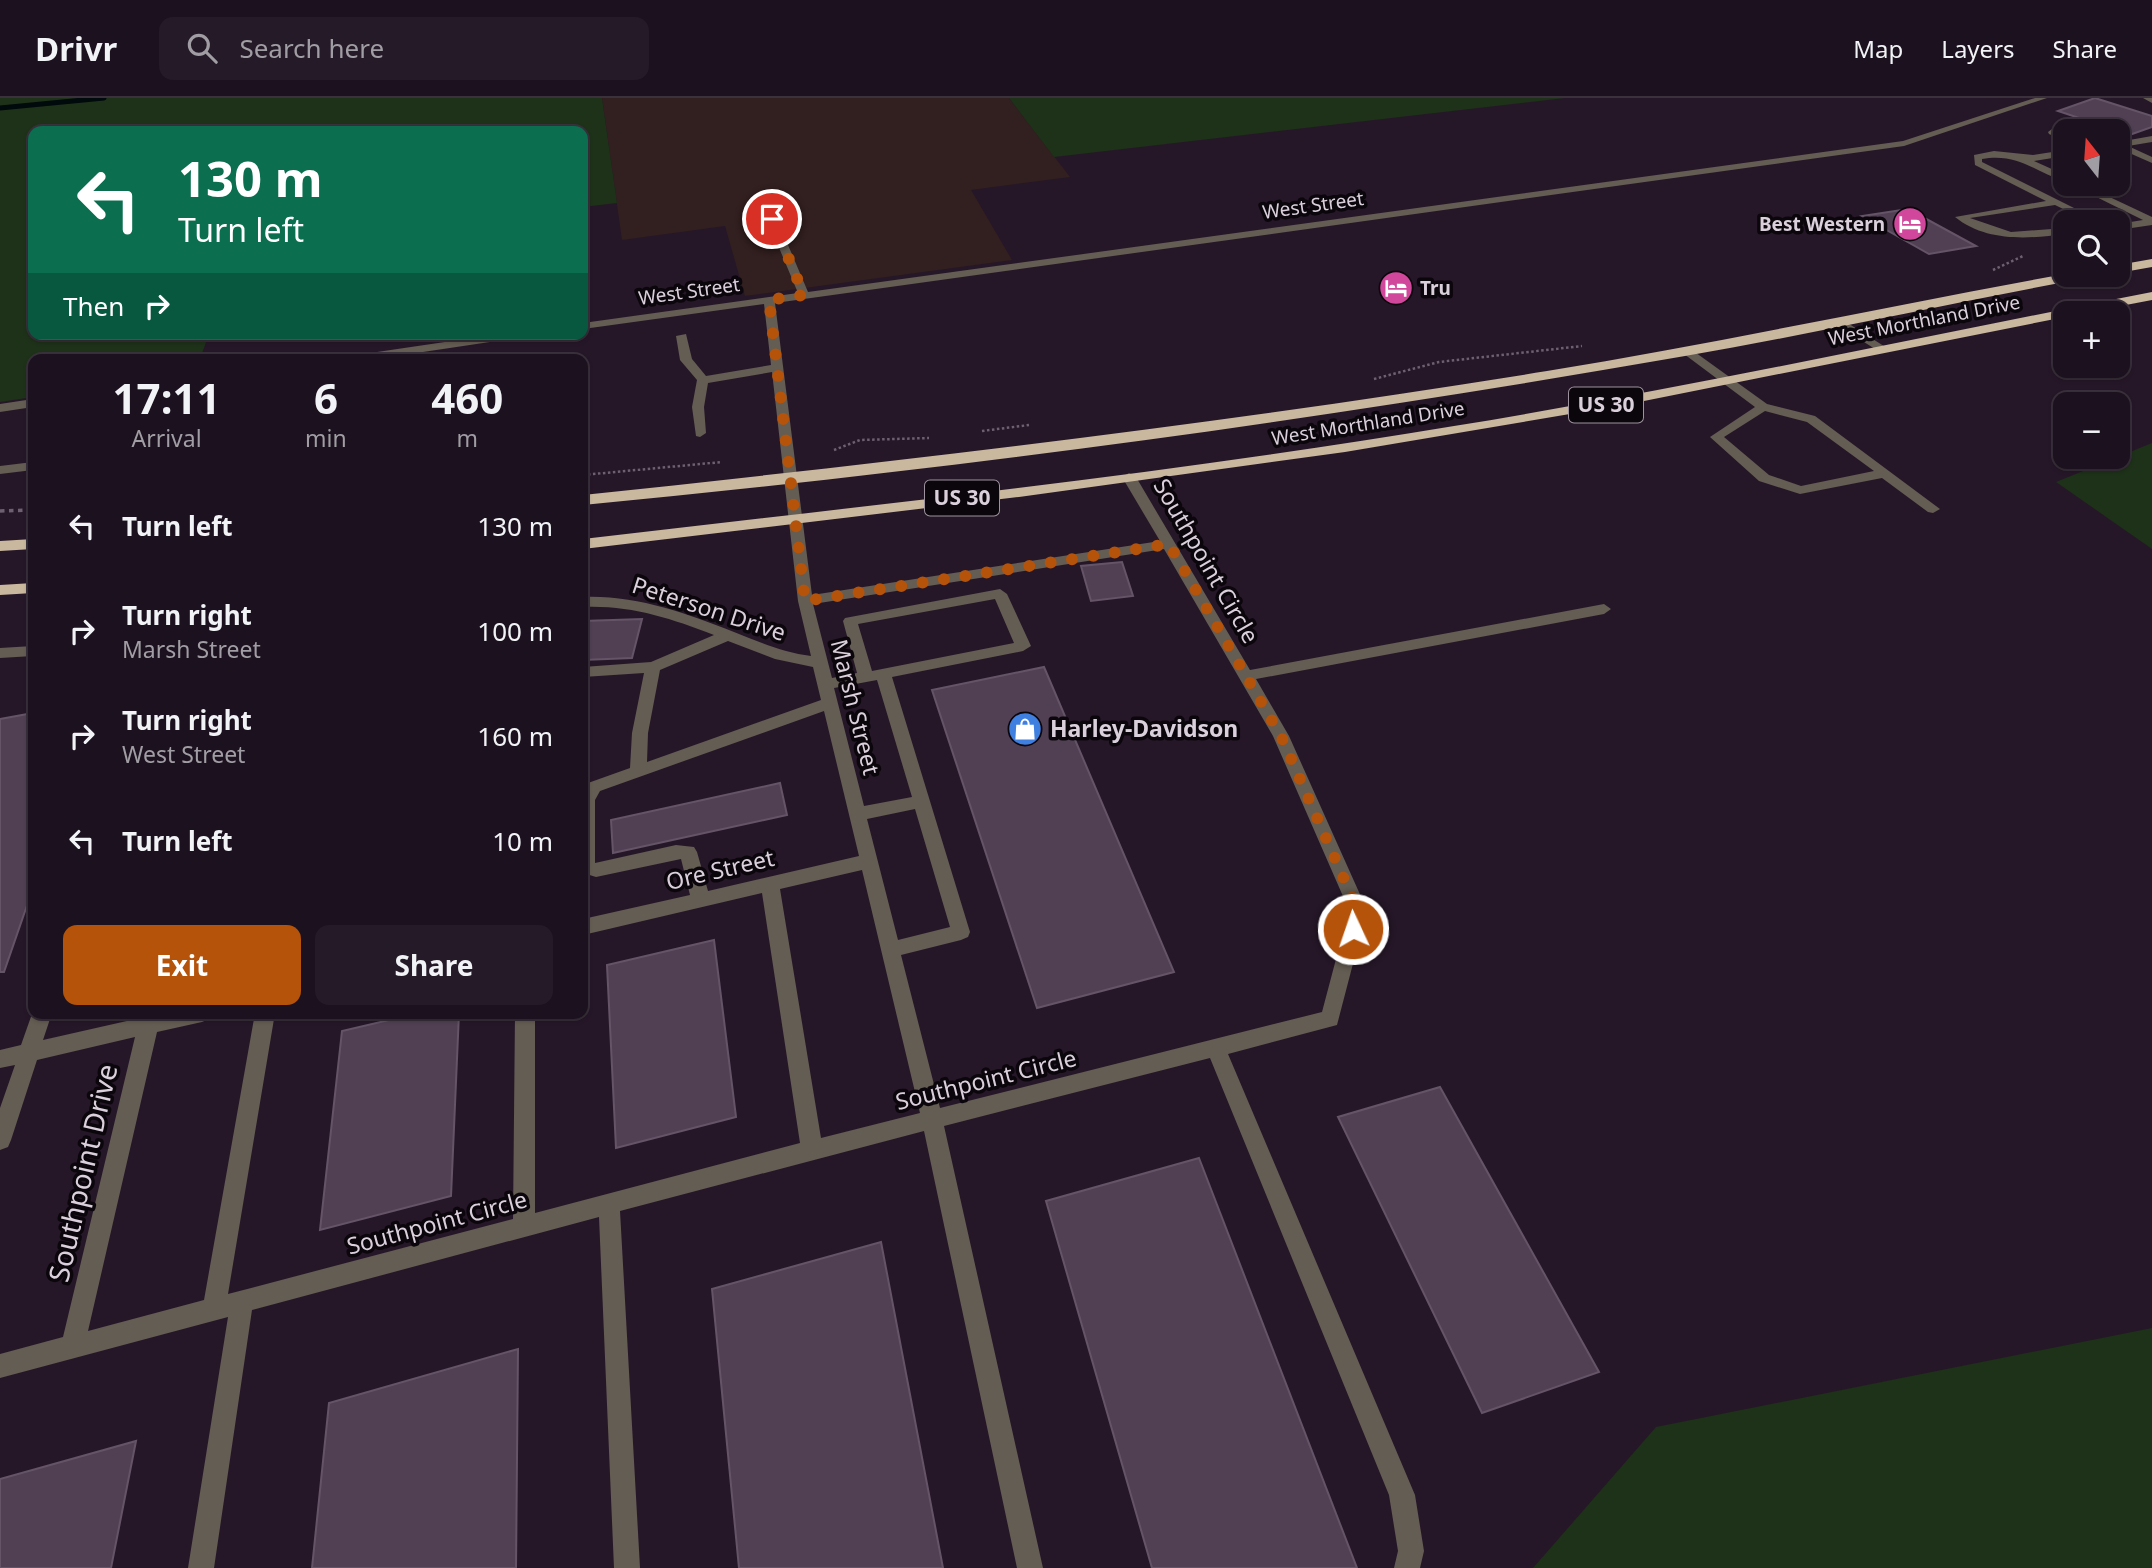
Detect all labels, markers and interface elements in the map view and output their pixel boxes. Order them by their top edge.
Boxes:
search box [159,17,649,80]
text: Drivr [35,26,117,71]
icon: search [183,29,221,67]
text: Search here [239,30,384,66]
text: Map [1853,32,1903,65]
text: Layers [1941,32,2015,65]
text: Share [2053,32,2117,65]
north arrow [2053,119,2130,196]
map controls [2053,119,2130,469]
text: 130 m [178,145,323,211]
icon: left [63,154,154,245]
street label: West Street [1261,185,1365,225]
pin [742,189,802,249]
icon: arrive [753,200,791,238]
hotel icon: Best Western [1891,205,1929,243]
text: Turn left [178,208,304,251]
button: search [2053,210,2130,287]
place label: Best Western [1759,211,1885,237]
hotel icon: Tru [1377,269,1415,307]
street label: West Street [637,271,741,311]
place label: Tru [1420,275,1451,301]
icon: right [138,287,176,325]
text: Then [63,288,124,324]
street label: West Morthland Drive [1826,289,2022,351]
button: + [2053,301,2130,378]
text: 17:11 [113,369,220,426]
text: 6 [314,369,338,426]
text: 460 [431,369,503,426]
road number: US 30 [1569,388,1643,422]
button: − [2053,392,2130,469]
street label: West Morthland Drive [1270,395,1466,451]
text: Arrival [131,422,202,454]
text: min [305,422,347,454]
text: m [457,422,478,454]
street label: Southpoint Circle [1147,472,1267,649]
road number: US 30 [925,480,999,516]
icon: left [63,507,101,545]
text: Turn left [122,508,233,544]
text: 130 m [477,508,553,544]
street label: Peterson Drive [628,568,790,648]
text: Turn right [122,597,252,633]
icon: right [63,612,101,650]
text: 100 m [477,613,553,649]
text: Marsh Street [122,633,261,665]
street label: Marsh Street [824,636,888,778]
text: Turn right [122,702,252,738]
shop icon: Harley-Davidson [1006,710,1044,748]
place label: Harley-Davidson [1050,712,1238,744]
icon: right [63,717,101,755]
text: 160 m [477,718,553,754]
text: West Street [122,738,245,770]
icon: left [63,822,101,860]
text: Turn left [122,823,233,859]
text: 10 m [492,823,553,859]
street label: Ore Street [663,841,777,897]
position arrow [1316,892,1390,966]
button: Exit [63,925,301,1005]
button: Share [315,925,553,1005]
street label: Southpoint Circle [892,1041,1079,1117]
street label: Southpoint Drive [39,1060,126,1285]
street label: Southpoint Circle [343,1183,530,1261]

